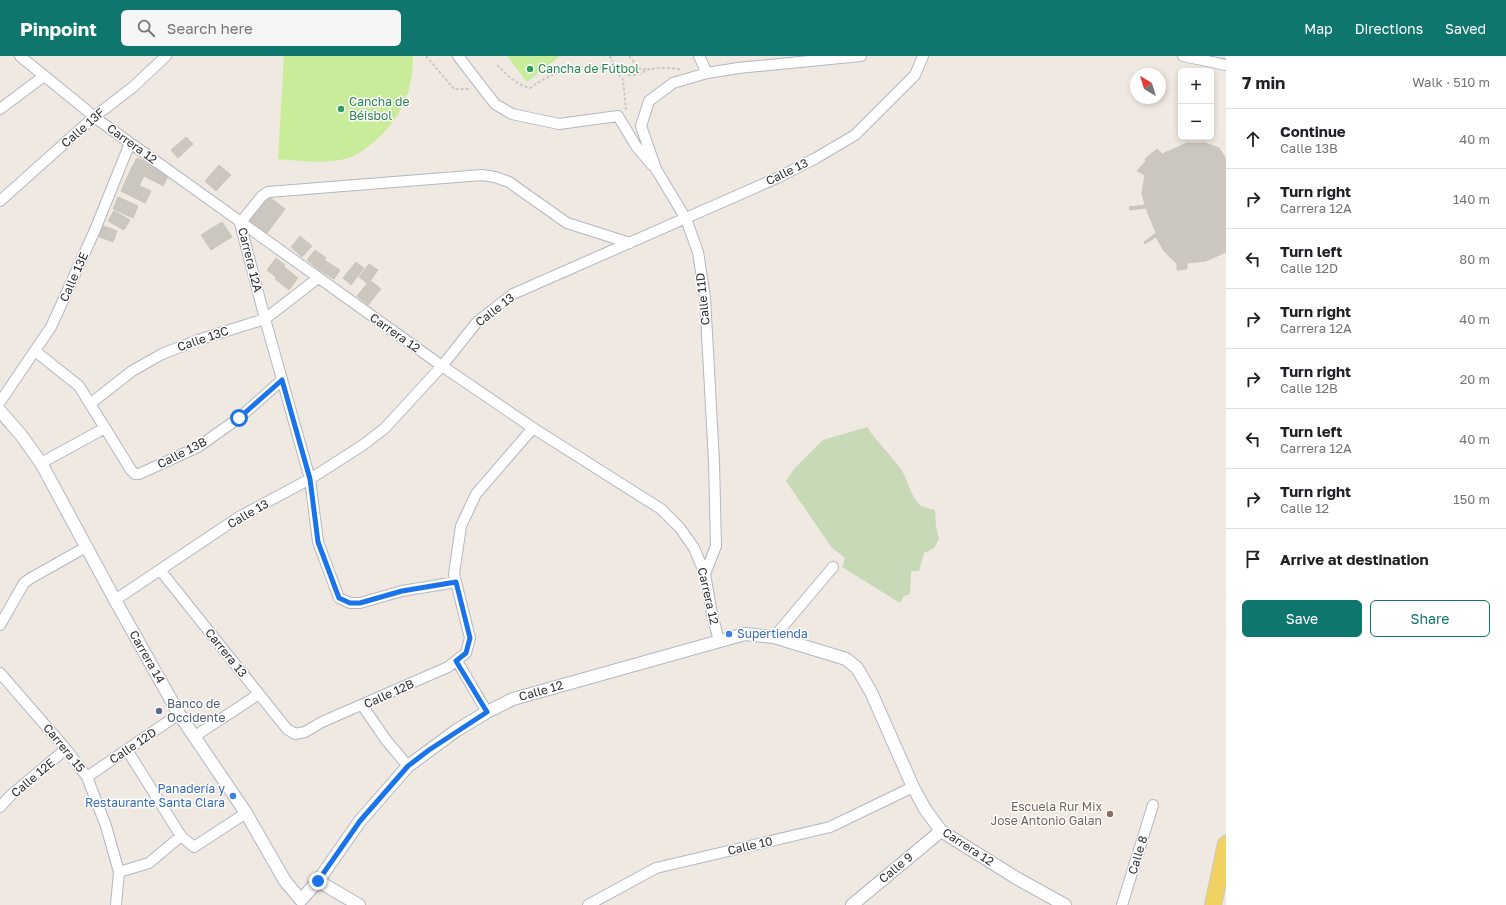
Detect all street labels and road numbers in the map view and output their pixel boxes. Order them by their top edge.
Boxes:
street label: Calle 13F [58,105,107,150]
street label: Carrera 12 [104,120,160,167]
street label: Calle 13 [763,155,810,188]
street label: Carrera 12A [235,226,266,294]
street label: Calle 13E [56,250,91,304]
street label: Calle 11D [692,272,713,326]
street label: Calle 13 [472,290,517,329]
street label: Carrera 12 [367,310,423,355]
street label: Calle 13C [175,323,231,354]
street label: Calle 13B [155,434,209,471]
street label: Calle 13 [224,496,271,531]
street label: Carrera 12 [695,566,722,626]
street label: Carrera 13 [202,625,251,680]
street label: Carrera 14 [126,628,169,686]
street label: Calle 12B [361,676,416,711]
street label: Calle 12 [517,677,565,704]
street label: Carrera 15 [40,720,89,775]
street label: Calle 12D [106,724,159,767]
street label: Calle 12E [8,755,58,800]
street label: Carrera 12 [940,824,997,869]
street label: Calle 10 [726,833,774,858]
street label: Calle 8 [1125,834,1151,876]
street label: Calle 9 [876,849,916,886]

